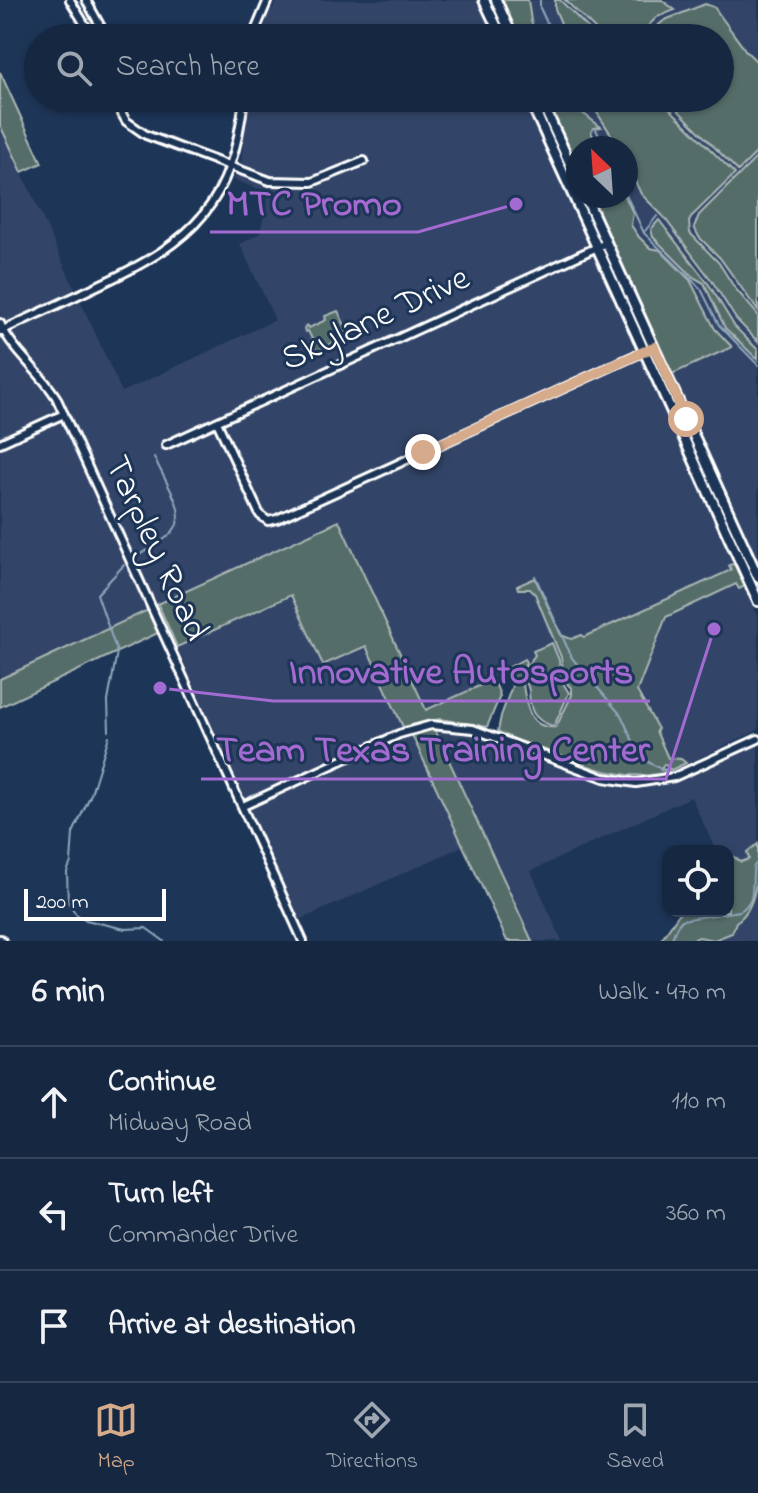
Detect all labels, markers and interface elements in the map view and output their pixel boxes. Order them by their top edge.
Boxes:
search box [24,24,734,112]
icon: search [52,46,96,90]
text: Search here [116,46,260,90]
north arrow [566,136,638,208]
callout: MTC Promo [210,170,418,232]
text: MTC Promo [226,178,402,234]
street label: Skylane Drive [273,253,480,387]
route start [668,401,704,437]
route end [405,434,441,470]
street label: Tarpley Road [89,448,221,650]
callout: Innovative Autosports [273,639,650,701]
text: Innovative Autosports [289,646,633,702]
callout: Team Texas Training Center [201,717,666,779]
text: Team Texas Training Center [216,724,651,780]
map controls [662,845,734,917]
button: locate [662,845,734,917]
scale bar [24,885,166,921]
text: 200 m [36,887,89,919]
text: 6 min [32,968,105,1018]
text: Walk · 470 m [598,974,726,1012]
text: Continue [108,1061,216,1105]
icon: ahead [32,1080,76,1124]
text: 110 m [672,1083,726,1121]
text: Midway Road [108,1105,252,1143]
text: Turn left [108,1173,213,1217]
icon: left [32,1192,76,1236]
text: 360 m [666,1195,726,1233]
text: Commander Drive [108,1217,298,1255]
icon: arrive [32,1304,76,1348]
text: Arrive at destination [108,1304,356,1348]
tab: Map [94,1398,138,1478]
tab: Directions [327,1398,418,1478]
tab: Saved [606,1398,664,1478]

